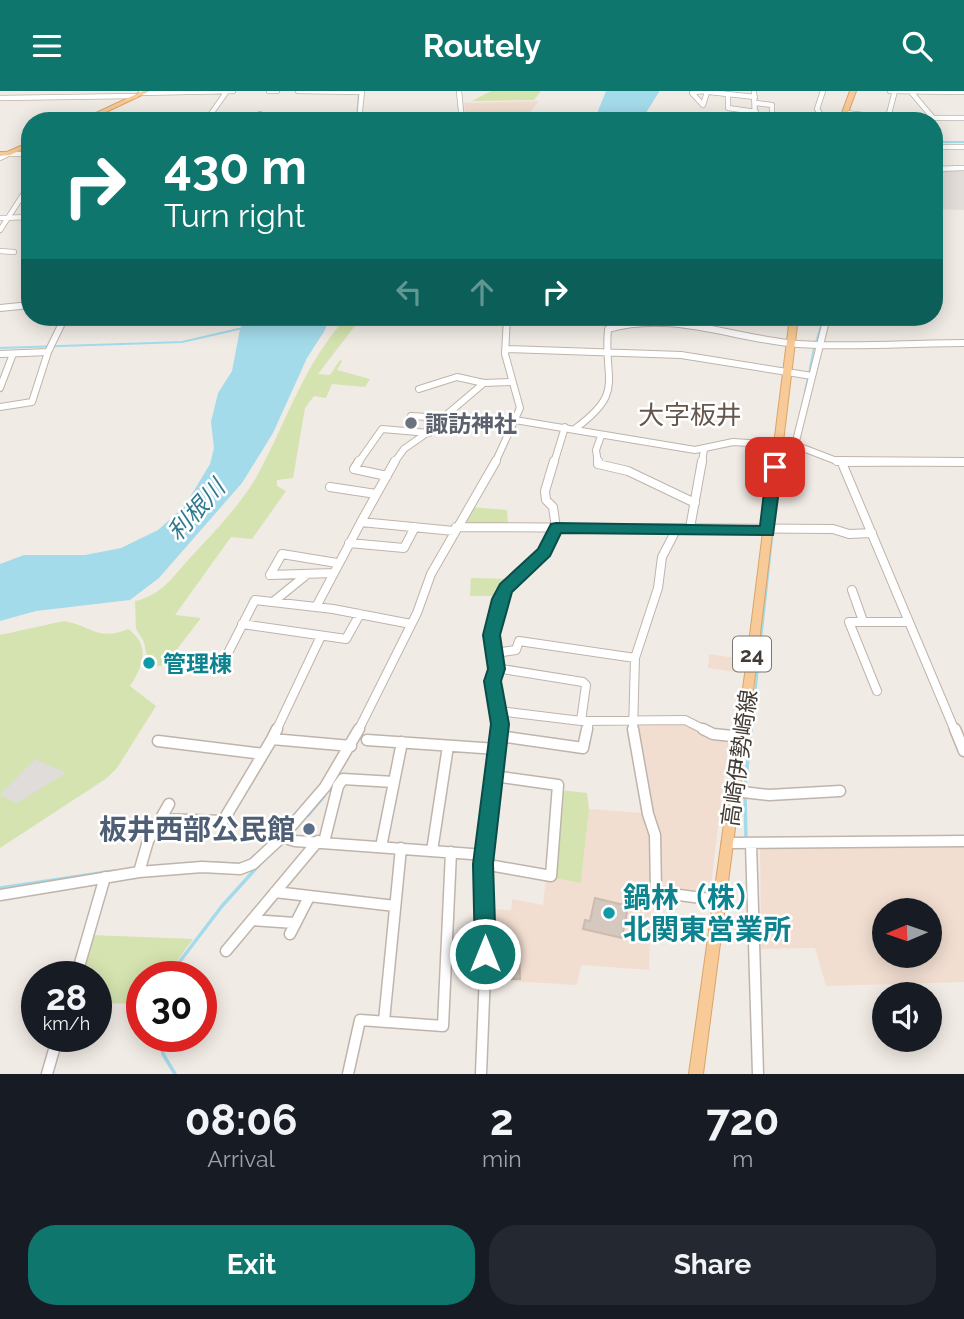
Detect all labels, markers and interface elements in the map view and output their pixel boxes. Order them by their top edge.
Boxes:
icon: menu [28,27,66,65]
text: Routely [423,27,541,64]
icon: search [898,27,936,65]
text: 430 m [164,138,307,195]
icon: right [49,140,140,231]
text: Turn right [164,197,305,234]
icon: left [390,273,428,311]
icon: ahead [463,273,501,311]
icon: right [536,273,574,311]
district label: 大字板井 [638,400,742,430]
place label: 諏訪神社 [425,410,517,437]
marker: 諏訪神社 [403,415,419,431]
pin [745,437,805,497]
icon: arrive [756,448,794,486]
water label: 利根川 [161,471,233,546]
road number: 24 [733,637,771,671]
place label: 管理棟 [163,650,232,677]
marker: 管理棟 [141,655,157,671]
street label: 高崎伊勢崎線 [716,688,762,828]
place label: 板井西部公民館 [99,813,295,846]
marker: 板井西部公民館 [301,821,317,837]
place label: 鍋林（株） 北関東営業所 [623,881,791,946]
north arrow [872,898,942,968]
map controls [872,898,942,1052]
marker: 鍋林（株） 北関東営業所 [601,905,617,921]
position arrow [448,917,522,991]
speed limit sign: 30 [126,961,217,1052]
text: 28 [46,977,87,1018]
button: sound [872,982,942,1052]
text: km/h [43,1013,90,1034]
text: 08:06 [185,1096,297,1145]
text: 2 [490,1096,514,1145]
text: 720 [706,1096,779,1145]
text: Arrival [207,1145,275,1172]
text: min [482,1145,522,1172]
text: m [732,1145,753,1172]
button: Exit [28,1225,475,1305]
button: Share [489,1225,936,1305]

